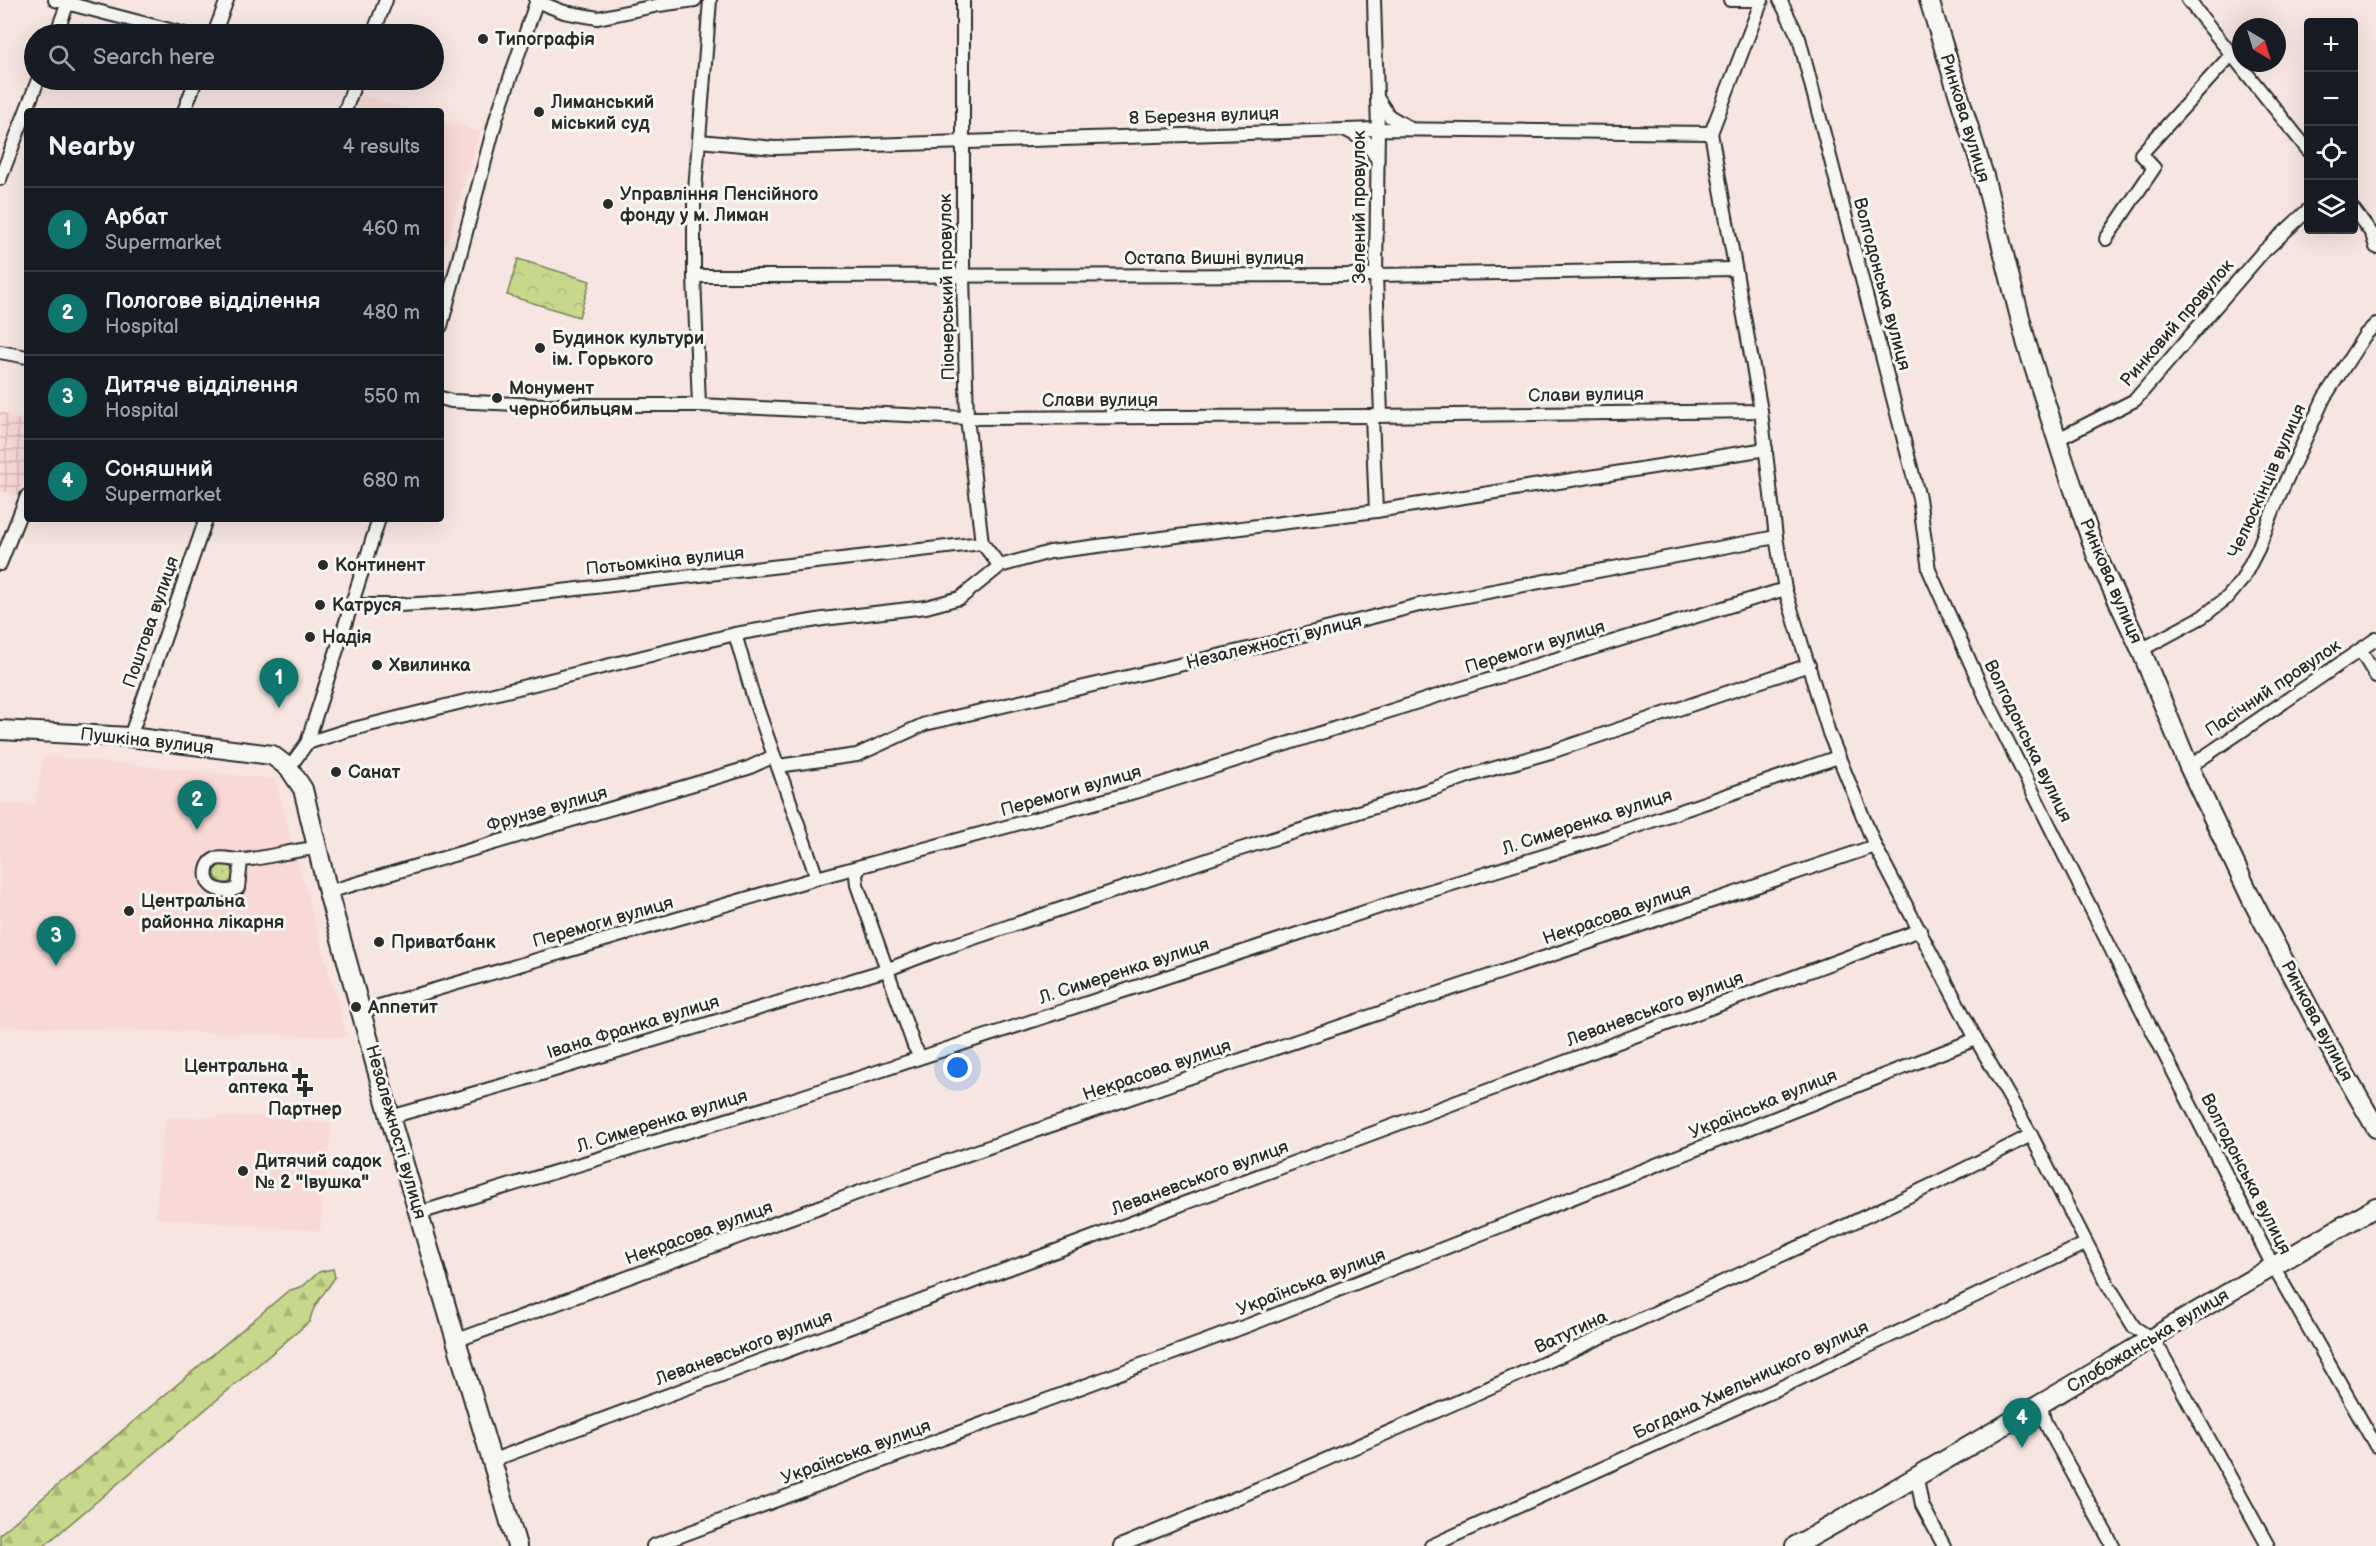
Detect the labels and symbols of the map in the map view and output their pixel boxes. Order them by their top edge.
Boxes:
north arrow [2232,18,2286,72]
place label: Типографія [495,29,595,50]
marker: Типографія [476,32,490,46]
street label: Ринкова вулиця [1935,51,1995,185]
place label: Лиманський міський суд [550,92,654,134]
street label: 8 Березня вулиця [1129,103,1279,129]
marker: Лиманський міський суд [532,105,546,119]
street label: Зелений провулок [1349,130,1370,284]
place label: Управління Пенсійного фонду у м. Лиман [620,184,819,226]
street label: Піонерський провулок [935,193,959,381]
street label: Волгодонська вулиця [1849,195,1915,373]
marker: Управління Пенсійного фонду у м. Лиман [601,197,615,211]
street label: Остапа Вишні вулиця [1124,248,1304,269]
street label: Ринковий провулок [2116,255,2238,391]
place label: Будинок культури ім. Горького [552,328,704,370]
marker: Будинок культури ім. Горького [533,341,547,355]
place label: Монумент чернобильцям [509,378,633,420]
street label: Слави вулиця [1528,383,1644,407]
street label: Слави вулиця [1042,390,1158,411]
marker: Монумент чернобильцям [490,391,504,405]
street label: Челюскінців вулиця [2224,401,2310,561]
street label: Ринкова вулиця [2075,515,2147,647]
street label: Потьомкіна вулиця [585,542,745,580]
street label: Поштова вулиця [119,554,183,690]
place label: Континент [335,555,426,576]
marker: Континент [316,558,330,572]
place label: Катруся [332,595,402,616]
marker: Катруся [313,598,327,612]
street label: Незалежності вулиця [1184,610,1364,674]
street label: Перемоги вулиця [1462,616,1608,678]
place label: Надiя [322,627,372,648]
marker: Надiя [303,630,317,644]
street label: Пасічний провулок [2201,635,2345,741]
place label: Хвилинка [388,655,471,676]
street label: Волгодонська вулиця [1980,656,2076,826]
pin: 1 [260,658,298,708]
marker: Хвилинка [370,658,384,672]
street label: Пушкіна вулиця [79,724,215,758]
street label: Перемоги вулиця [998,761,1144,821]
place label: Санат [348,762,401,783]
marker: Санат [329,765,343,779]
pin: 2 [178,780,216,830]
street label: Фрунзе вулиця [484,782,610,836]
street label: Л. Симеренка вулиця [1498,785,1675,860]
street label: Некрасова вулиця [1540,879,1694,949]
place label: Центральна районна лікарня [141,891,284,933]
street label: Перемоги вулиця [530,892,676,952]
marker: Центральна районна лікарня [122,904,136,918]
pin: 3 [36,916,76,966]
place label: Приватбанк [391,932,496,953]
street label: Л. Симеренка вулиця [1035,934,1212,1009]
marker: Приватбанк [372,935,386,949]
street label: Ринкова вулиця [2276,957,2358,1085]
street label: Леваневського вулиця [1563,967,1746,1051]
street label: Івана Франка вулиця [544,991,722,1063]
place label: Аппетит [367,997,438,1018]
marker: Аппетит [349,1000,363,1014]
street label: Некрасова вулиця [1080,1035,1234,1105]
street label: Незалежності вулиця [361,1043,431,1221]
your location [943,1053,972,1082]
place label: Центральна аптека [184,1056,289,1098]
street label: Українська вулиця [1686,1065,1840,1143]
marker: Центральна аптека [293,1069,307,1083]
marker: Партнер [298,1082,312,1096]
street label: Л. Симеренка вулиця [573,1085,750,1157]
street label: Волгодонська вулиця [2196,1090,2296,1258]
place label: Партнер [268,1099,342,1120]
street label: Леваневського вулиця [1108,1136,1291,1220]
place label: Дитячий садок № 2 "Івушка" [255,1151,382,1193]
marker: Дитячий садок № 2 "Івушка" [236,1164,250,1178]
street label: Некрасова вулиця [622,1197,776,1269]
street label: Українська вулиця [1234,1244,1388,1320]
street label: Слобожанська вулиця [2063,1284,2233,1398]
street label: Леваневського вулиця [652,1306,835,1390]
street label: Ватутина [1531,1306,1611,1358]
street label: Богдана Хмельницкого вулиця [1630,1316,1872,1444]
pin: 4 [2002,1398,2042,1448]
street label: Українська вулиця [778,1415,934,1489]

